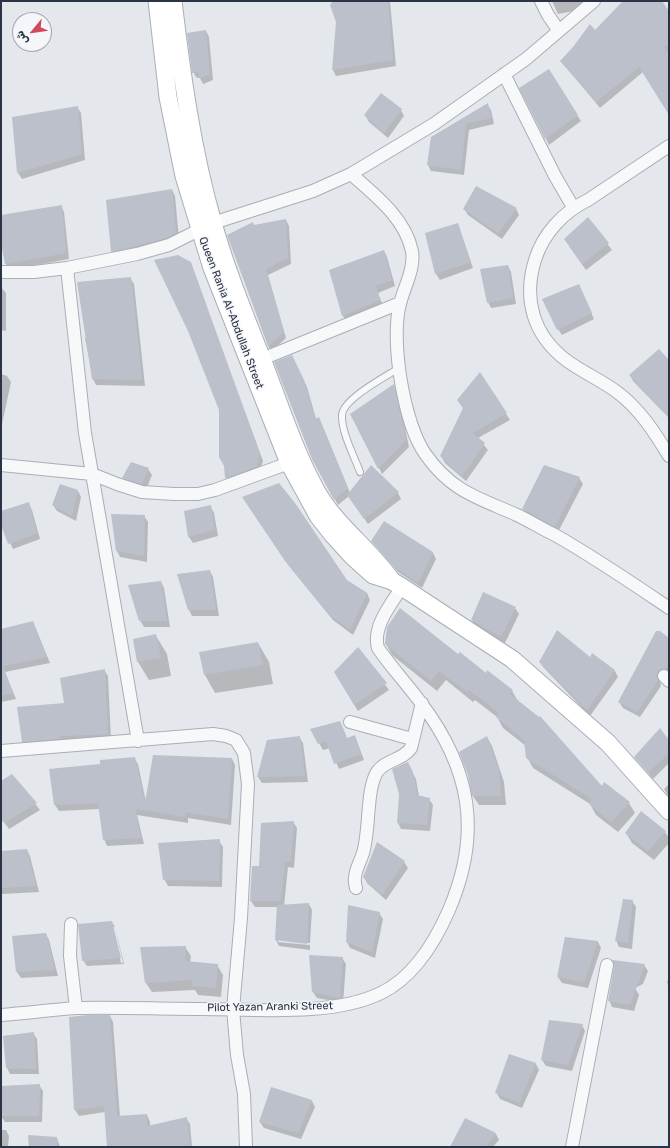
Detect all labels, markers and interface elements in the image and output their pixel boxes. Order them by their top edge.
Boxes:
north arrow [12,12,52,52]
text: ش [13,28,31,47]
street label: Queen Rania Al-Abdullah Street [196,235,266,391]
street label: Pilot Yazan Aranki Street [207,999,333,1015]

